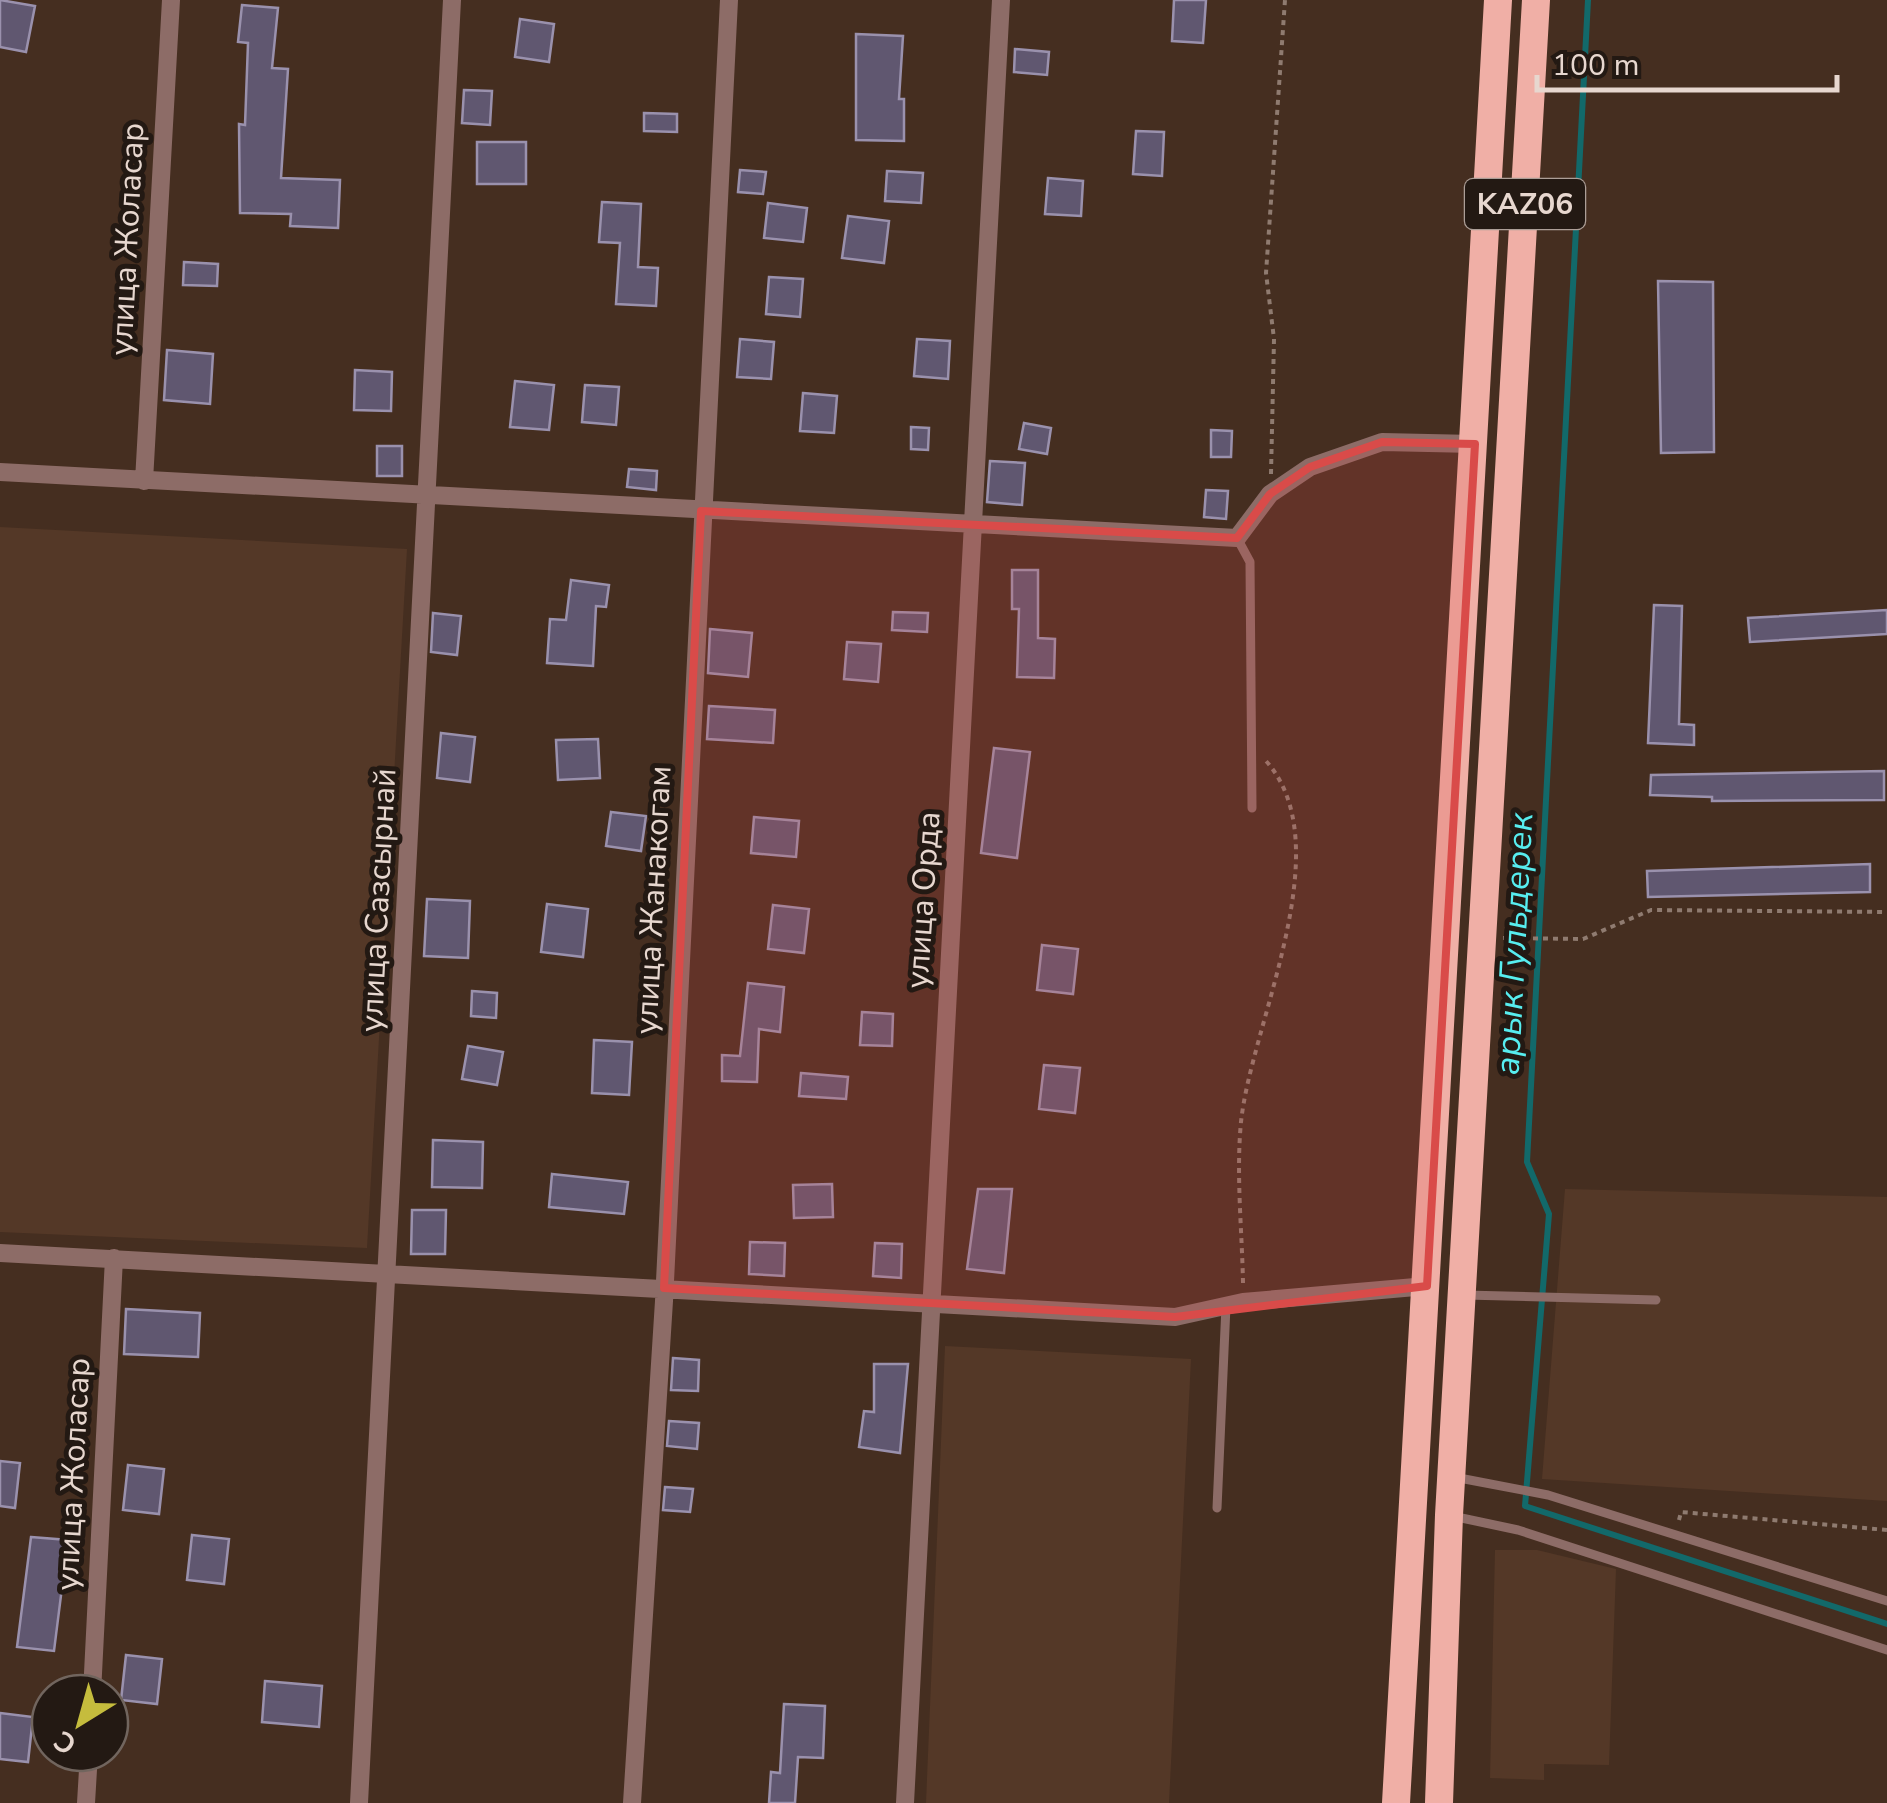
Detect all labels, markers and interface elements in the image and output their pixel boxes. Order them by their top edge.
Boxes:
scale bar [1537,30,1837,92]
text: 100 m [1552,45,1639,86]
street label: улица Жоласар [99,122,155,356]
road number: KАZ06 [1465,179,1585,229]
street label: улица Жанакогам [624,765,682,1035]
street label: улица Сазсырнай [350,767,406,1033]
street label: улица Орда [895,810,951,990]
water label: арык Гульдерек [1484,811,1544,1076]
street label: улица Жоласар [45,1357,101,1591]
north arrow [30,1673,130,1773]
text: С [47,1721,85,1763]

